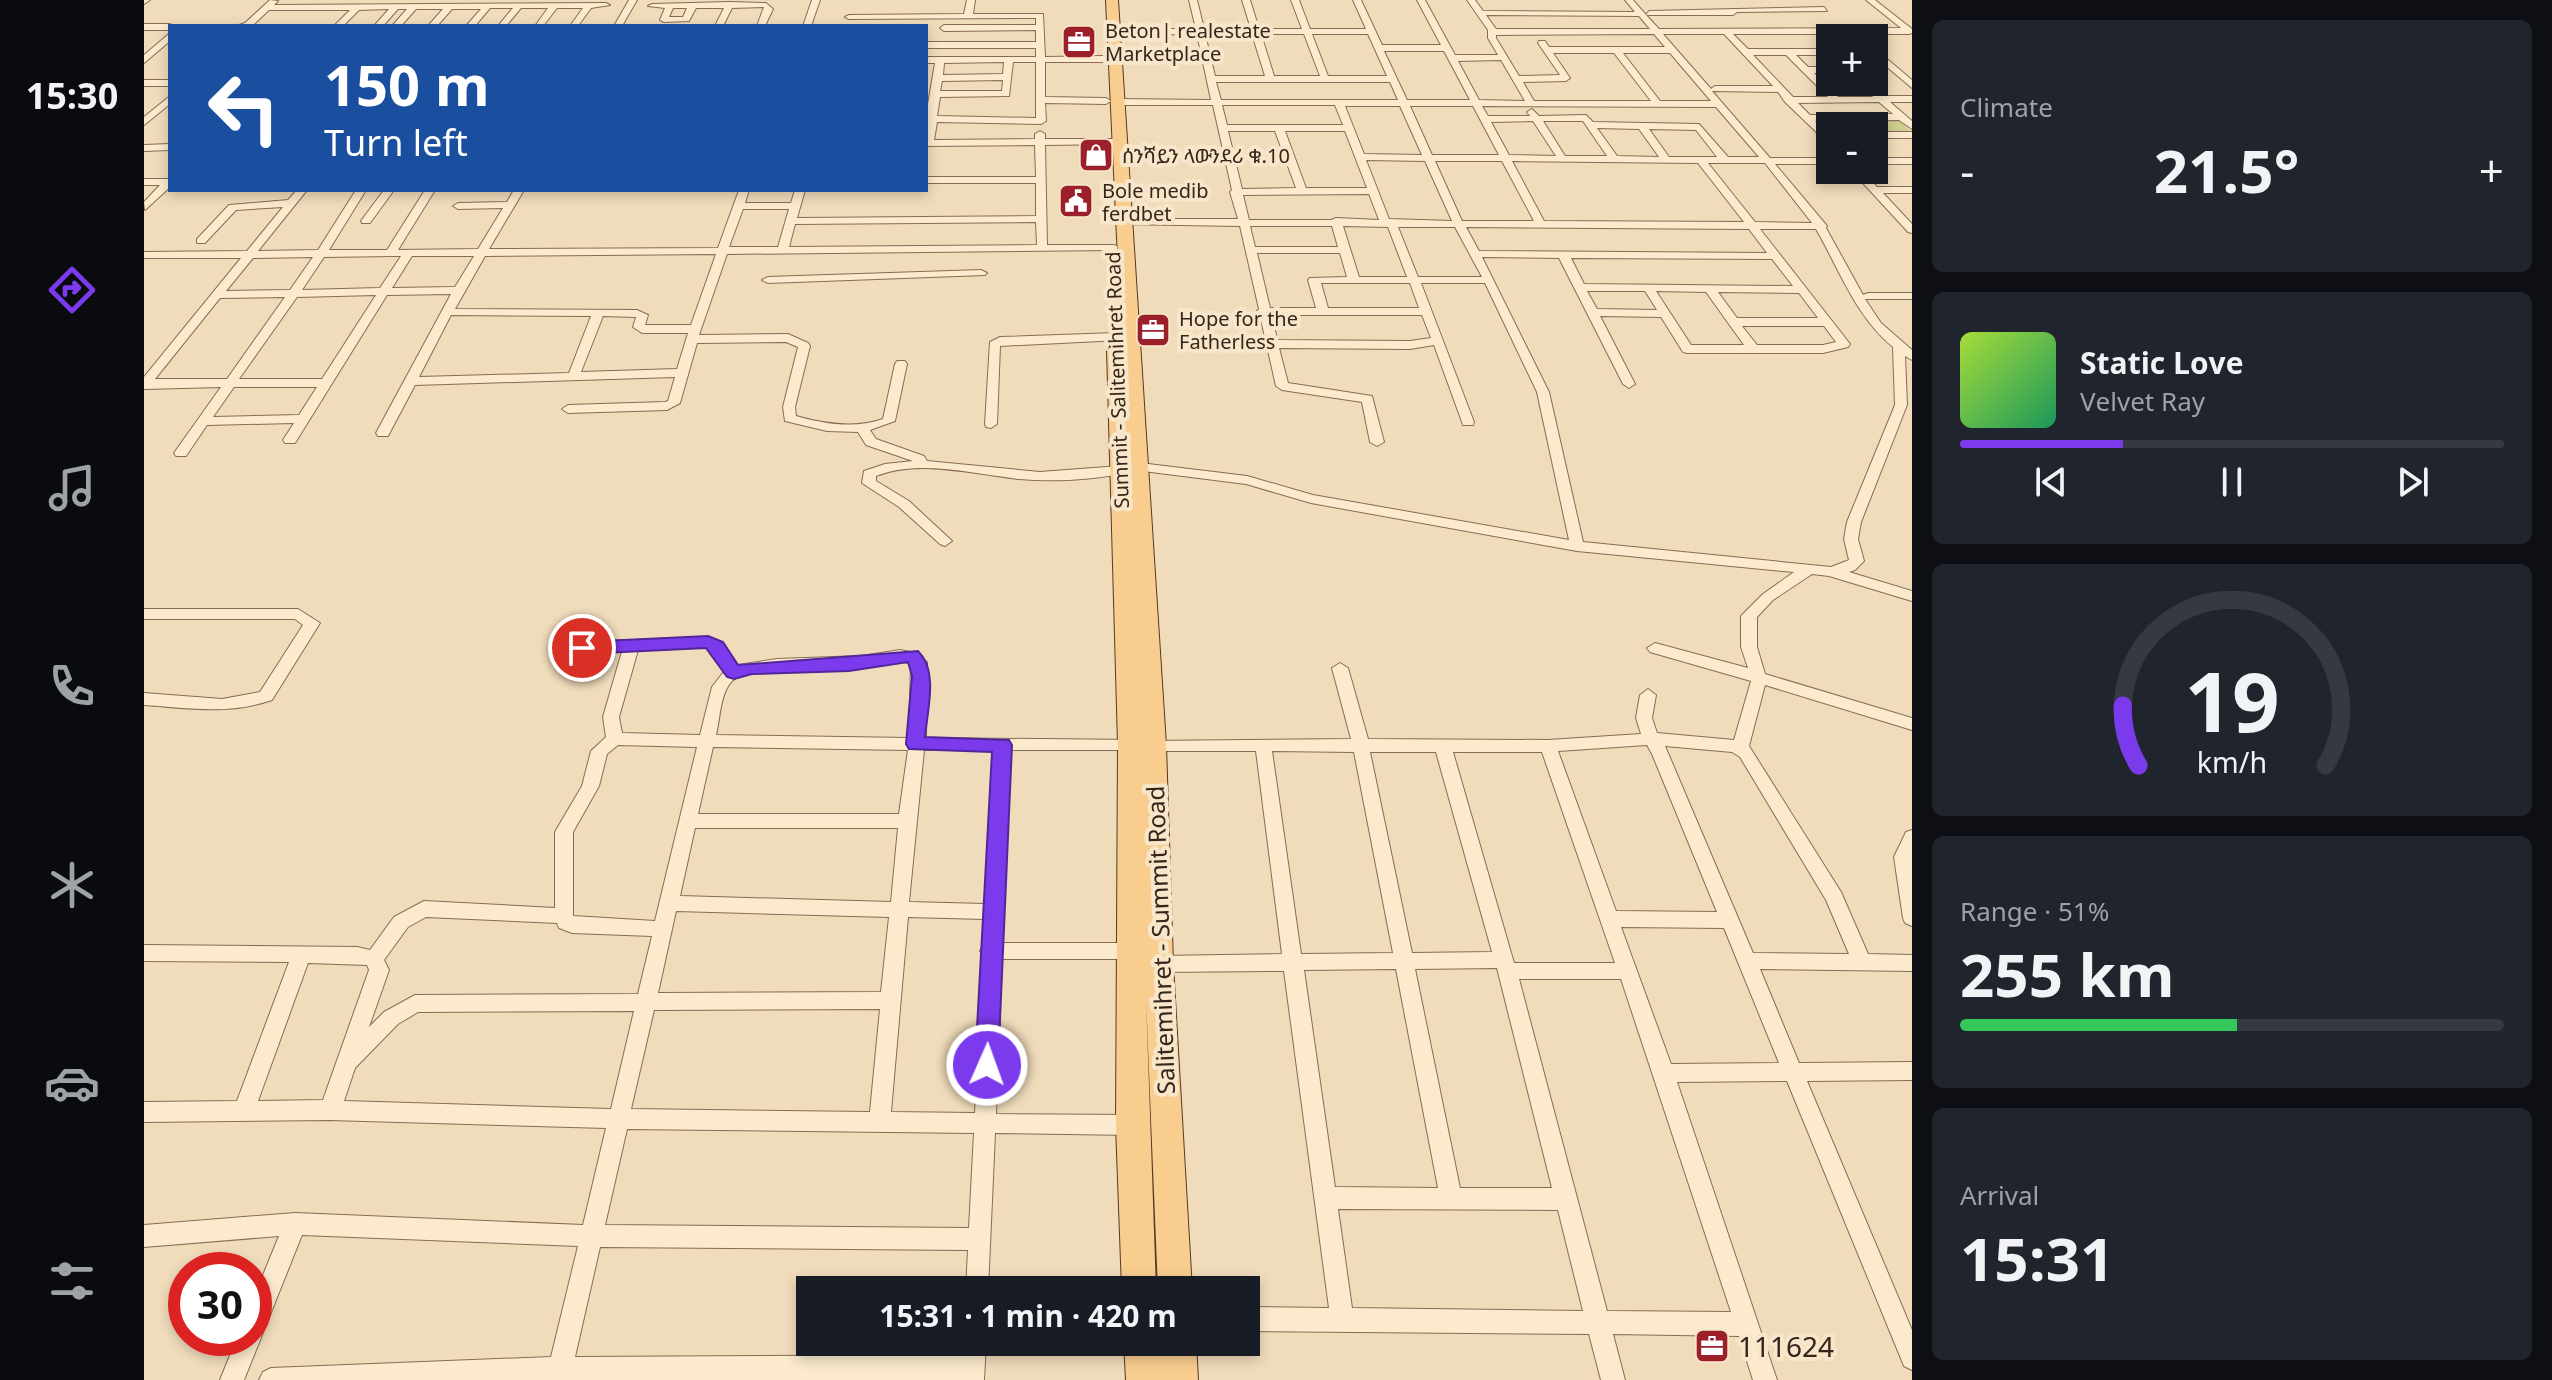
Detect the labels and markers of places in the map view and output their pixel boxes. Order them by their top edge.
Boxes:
place label: Beton| realestate Marketplace [1105,17,1271,67]
office icon: Beton| realestate Marketplace [1060,23,1098,61]
shop icon: ሰንሻይን ላውንደሪ ቁ.10 [1077,136,1115,174]
place label: ሰንሻይን ላውንደሪ ቁ.10 [1122,142,1290,169]
place label: Bole medib ferdbet [1102,177,1208,227]
public building icon: Bole medib ferdbet [1057,182,1095,220]
place label: Hope for the Fatherless [1179,305,1298,355]
office icon: Hope for the Fatherless [1134,311,1172,349]
pin [548,614,616,682]
office icon: 111624 [1693,1327,1731,1365]
place label: 111624 [1738,1327,1834,1365]

